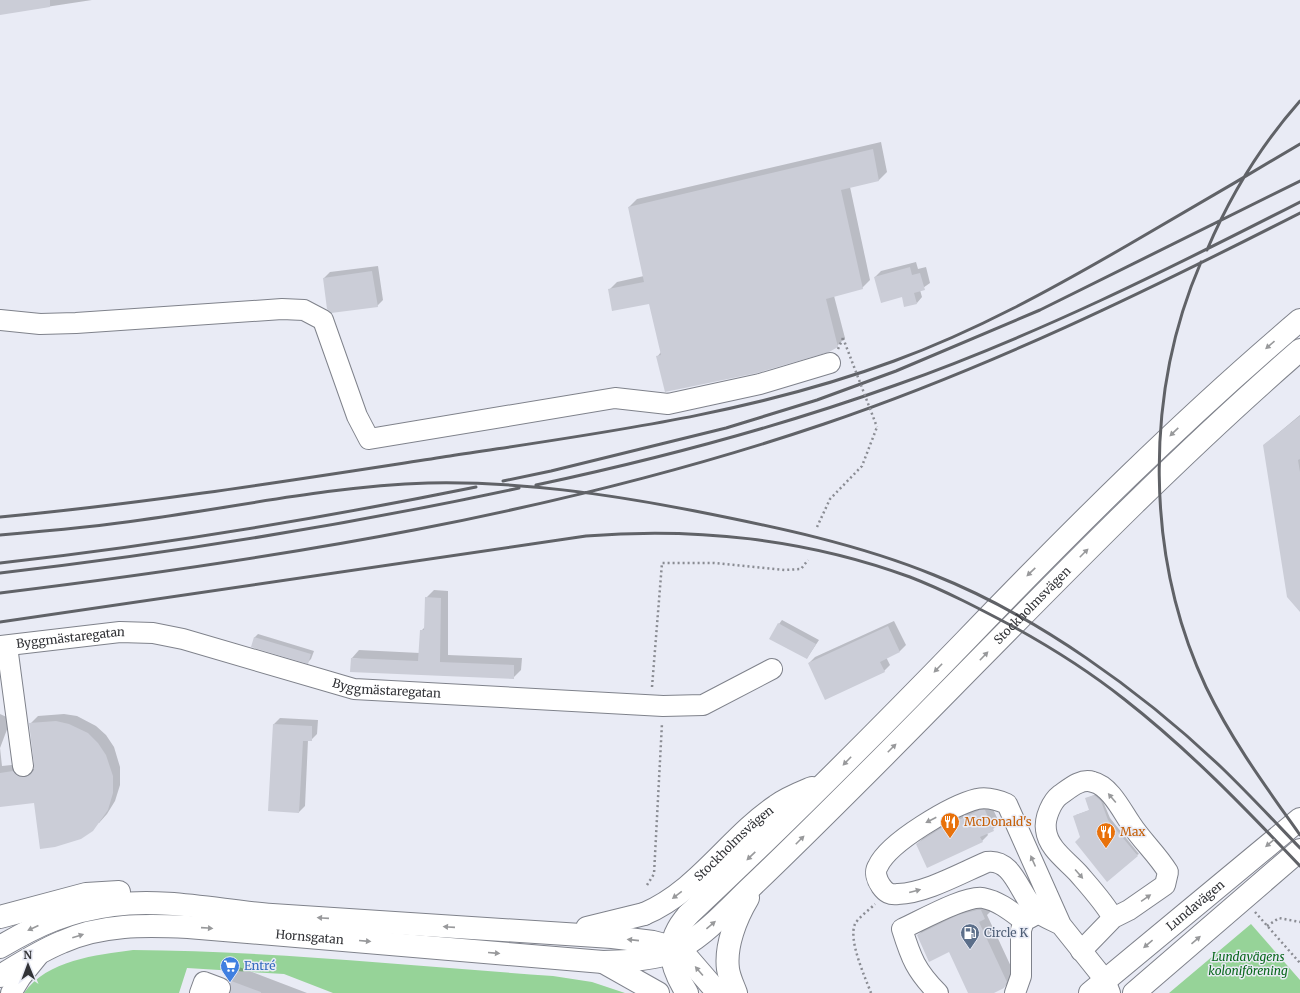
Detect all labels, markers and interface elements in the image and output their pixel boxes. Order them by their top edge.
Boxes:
one-way arrow [1265,340,1276,349]
one-way arrow [1169,428,1179,437]
one-way arrow [1079,548,1089,558]
street label: Stockholmsvägen [990,563,1074,647]
one-way arrow [1026,567,1036,577]
street label: Byggmästaregatan [15,624,125,651]
one-way arrow [979,651,989,661]
one-way arrow [933,663,943,673]
street label: Byggmästaregatan [331,675,441,701]
one-way arrow [887,743,897,753]
one-way arrow [842,756,852,766]
one-way arrow [1108,792,1117,803]
street label: Stockholmsvägen [691,802,776,884]
restaurant icon: McDonald's [939,811,961,839]
place label: McDonald's [964,814,1032,829]
one-way arrow [925,817,937,824]
restaurant icon: Max [1095,821,1117,849]
place label: Max [1120,824,1146,839]
one-way arrow [795,835,805,845]
one-way arrow [1265,839,1275,848]
one-way arrow [746,851,756,861]
one-way arrow [1030,856,1036,867]
one-way arrow [1074,869,1083,880]
street label: Lundavägen [1163,877,1227,934]
one-way arrow [908,887,921,893]
one-way arrow [671,891,682,899]
one-way arrow [1141,894,1151,902]
one-way arrow [317,915,329,922]
one-way arrow [705,921,716,930]
fuel station icon: Circle K [959,922,981,950]
one-way arrow [443,924,455,931]
one-way arrow [28,925,39,931]
one-way arrow [201,925,213,932]
place label: Circle K [984,925,1028,940]
street label: Hornsgatan [275,926,344,947]
one-way arrow [73,933,85,939]
one-way arrow [627,936,639,943]
one-way arrow [1191,936,1200,945]
one-way arrow [359,938,371,945]
one-way arrow [1143,940,1154,949]
north arrow [8,945,48,985]
text: N [23,948,33,962]
one-way arrow [488,949,500,956]
park label: Lundavägens koloniförening [1208,949,1288,978]
supermarket icon: Entré [219,955,241,983]
place label: Entré [244,958,275,973]
one-way arrow [695,966,704,975]

